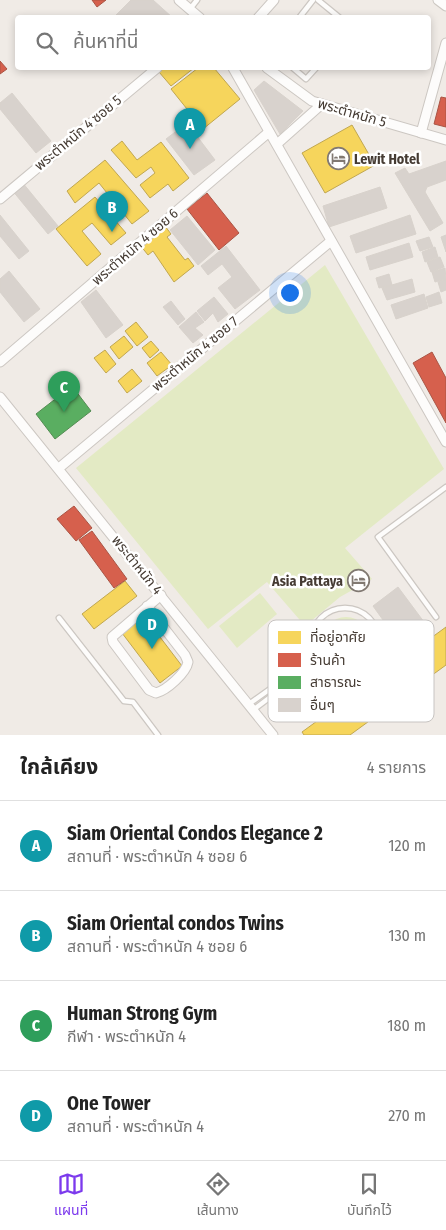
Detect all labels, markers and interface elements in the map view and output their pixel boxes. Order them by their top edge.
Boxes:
search box [15,15,431,70]
icon: search [33,29,61,57]
text: ค้นหาที่นี่ [73,30,138,53]
street label: พระตำหนัก 4 ซอย 5 [31,92,125,174]
street label: พระตำหนัก 5 [316,95,388,131]
pin: A [174,108,206,149]
hotel icon: Lewit Hotel [326,147,350,171]
place label: Lewit Hotel [354,151,420,168]
pin: B [96,191,128,232]
street label: พระตำหนัก 4 ซอย 6 [88,205,182,289]
your location [277,280,303,306]
street label: พระตำหนัก 4 ซอย 7 [148,313,242,395]
pin: C [48,371,80,412]
street label: พระตำหนัก 4 [108,532,166,598]
hotel icon: Asia Pattaya [347,569,371,593]
place label: Asia Pattaya [271,573,343,590]
pin: D [136,608,168,649]
legend [268,620,434,722]
text: ที่อยู่อาศัย [310,627,366,646]
text: ร้านค้า [310,652,345,669]
text: สาธารณะ [310,674,362,691]
text: อื่นๆ [310,695,335,714]
text: ใกล้เคียง [20,754,98,780]
text: 4 รายการ [367,758,426,777]
text: Siam Oriental Condos Elegance 2 [67,822,323,845]
text: A [32,836,40,855]
text: 120 m [388,836,426,855]
text: สถานที่ · พระตำหนัก 4 ซอย 6 [67,847,247,866]
text: Siam Oriental condos Twins [67,912,284,935]
text: B [32,926,40,945]
text: 130 m [388,926,426,945]
text: สถานที่ · พระตำหนัก 4 ซอย 6 [67,937,247,956]
text: Human Strong Gym [67,1002,217,1025]
text: C [32,1016,40,1035]
text: 180 m [387,1016,426,1035]
text: กีฬา · พระตำหนัก 4 [67,1027,186,1046]
text: One Tower [67,1092,151,1115]
text: D [31,1106,41,1125]
text: 270 m [388,1106,426,1125]
text: สถานที่ · พระตำหนัก 4 [67,1117,204,1136]
tab: แผนที่ [54,1170,88,1221]
tab: เส้นทาง [196,1170,239,1221]
tab: บันทึกไว้ [347,1170,392,1221]

